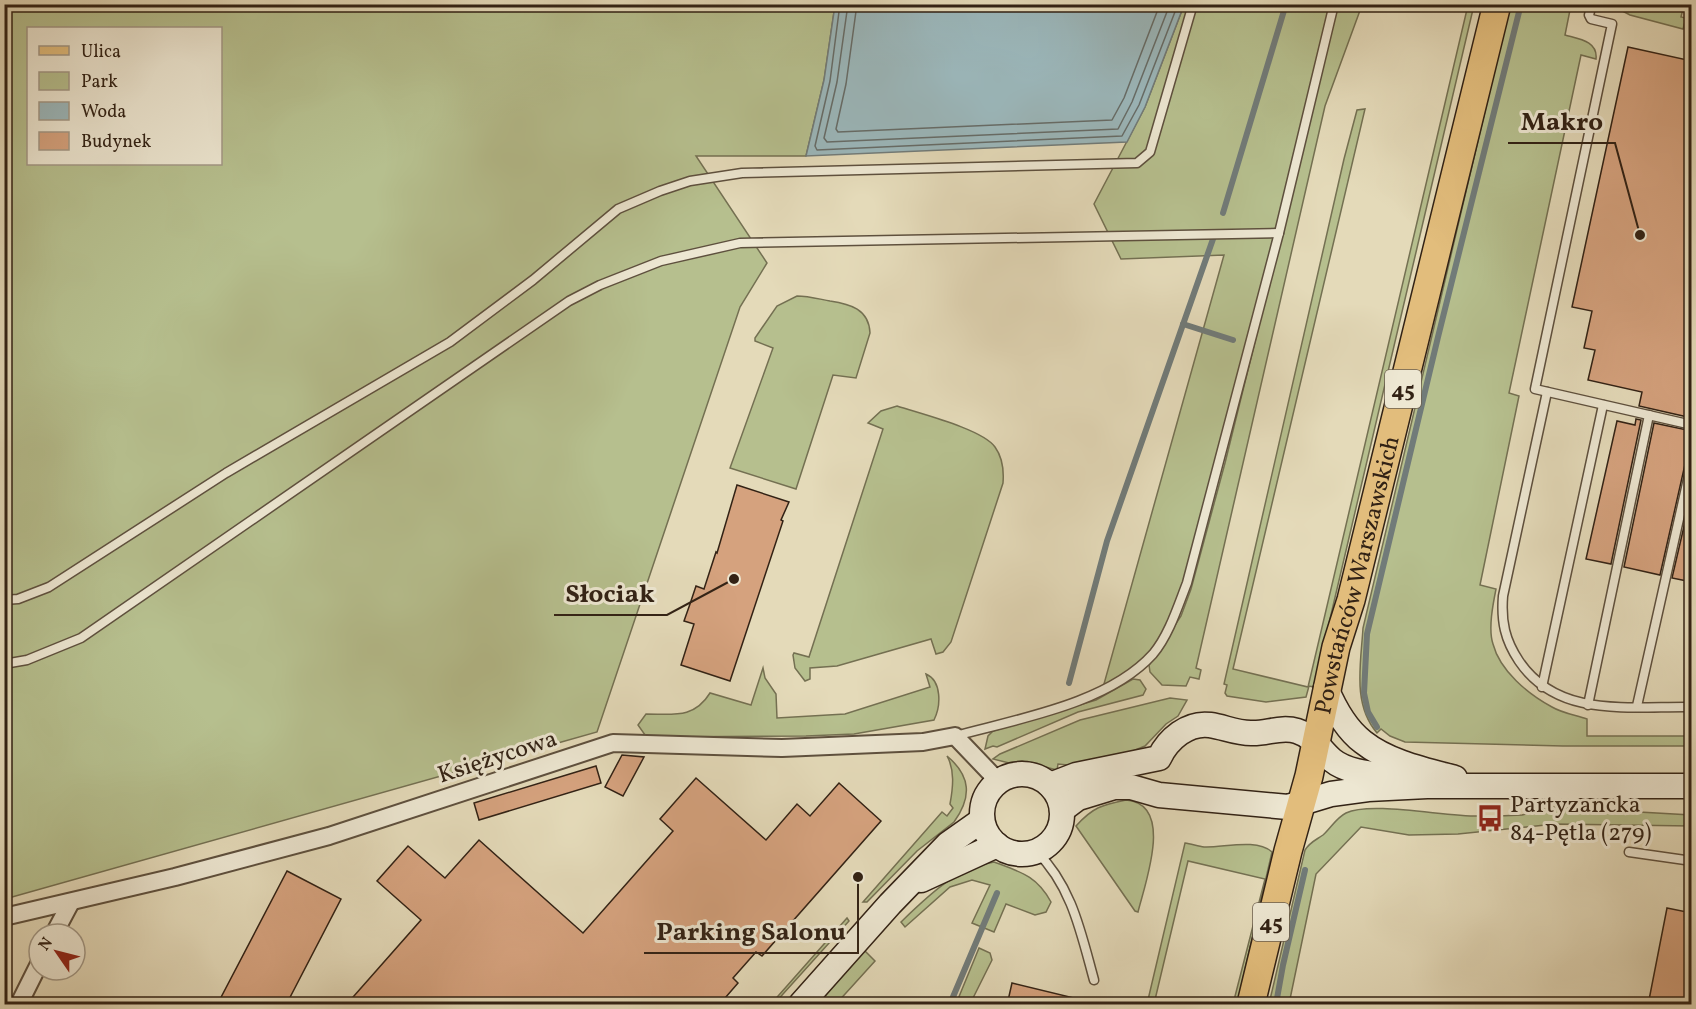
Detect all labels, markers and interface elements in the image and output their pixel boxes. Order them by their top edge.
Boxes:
legend [27,27,222,165]
text: Ulica [81,40,121,65]
text: Park [81,70,118,95]
callout: Makro [1508,99,1615,143]
text: Woda [81,100,126,125]
text: Makro [1521,105,1603,141]
text: Budynek [81,130,152,155]
road number: 45 [1385,370,1421,408]
street label: Powstańców Warszawskich [1307,433,1410,718]
callout: Słociak [554,571,667,615]
text: Słociak [565,577,655,613]
street label: Księżycowa [434,723,562,793]
place label: Partyzancka 84-Pętla (279) [1510,789,1651,851]
bus stop icon: Partyzancka 84-Pętla (279) [1475,803,1505,833]
road number: 45 [1253,903,1289,941]
callout: Parking Salonu [644,909,858,953]
text: Parking Salonu [656,915,846,951]
north arrow [27,922,87,982]
text: N [34,933,59,956]

